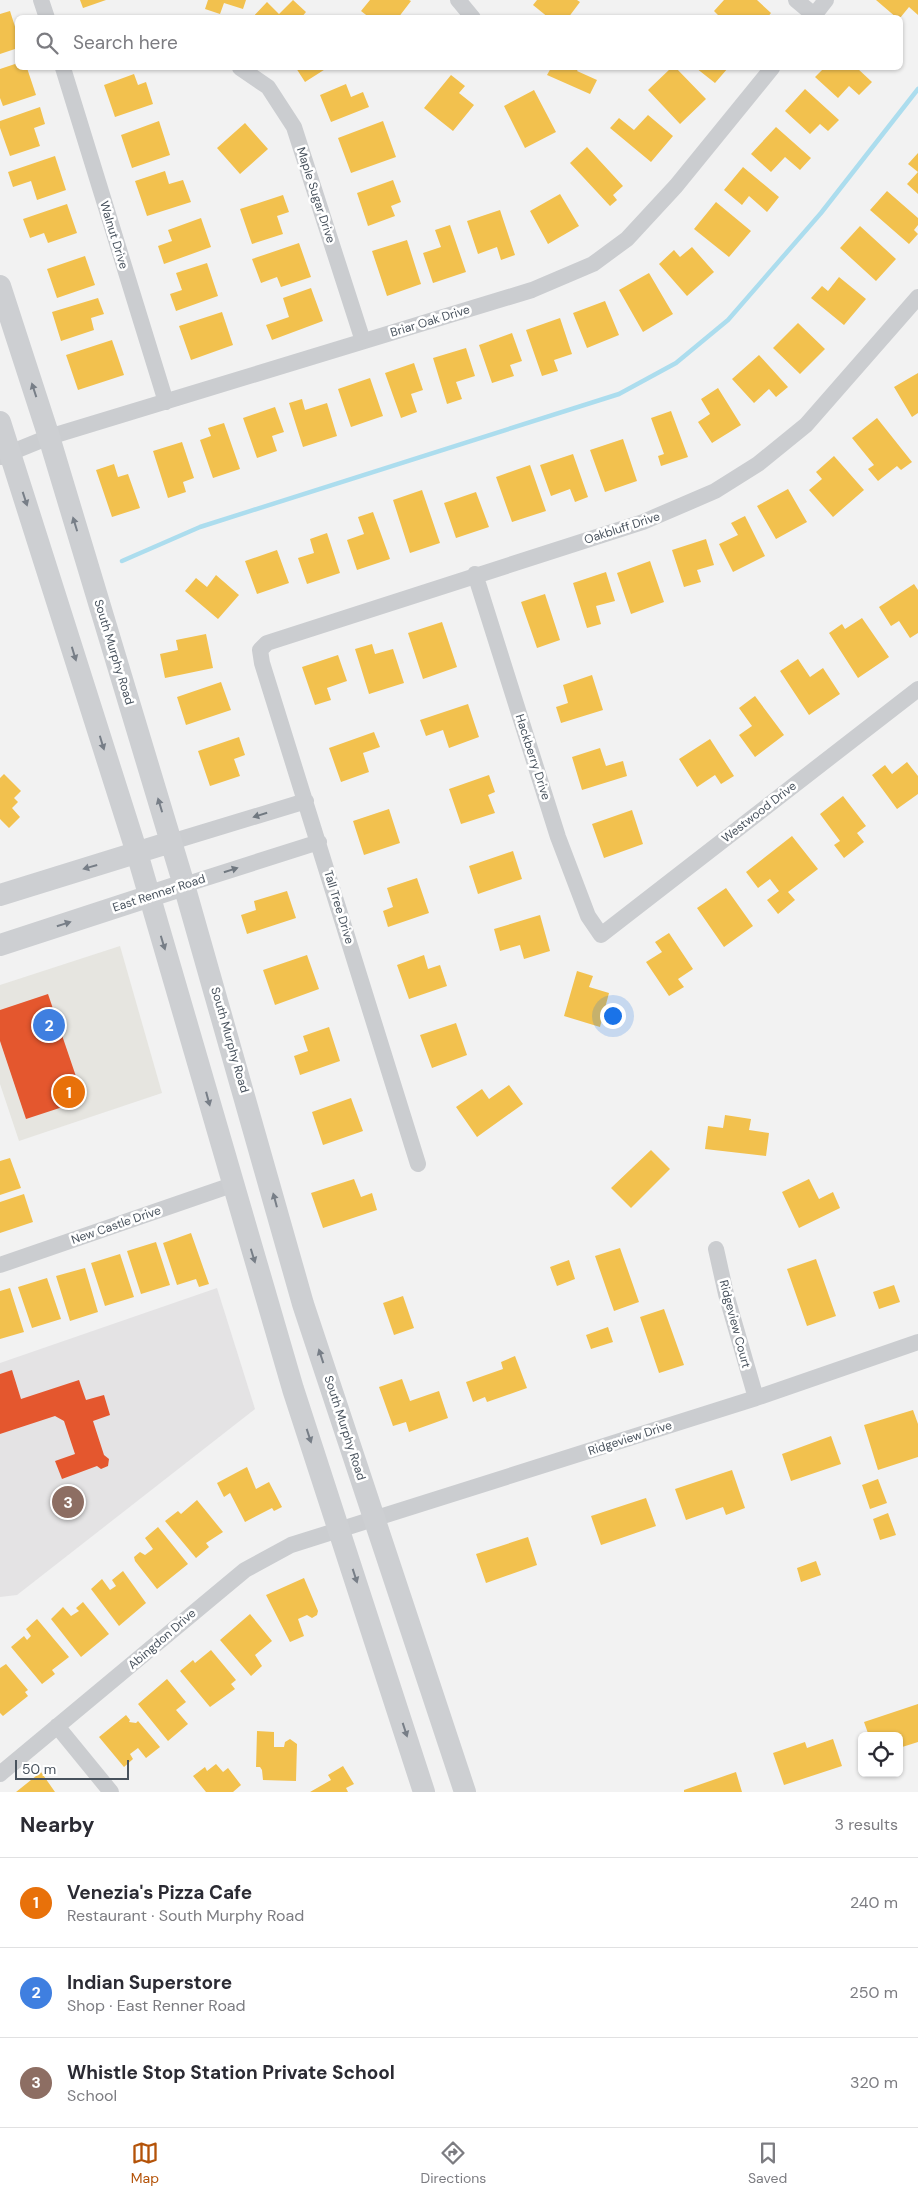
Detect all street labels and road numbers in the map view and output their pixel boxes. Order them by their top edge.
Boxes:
street label: Maple Sugar Drive [293,145,339,245]
street label: Walnut Drive [96,199,132,271]
street label: Briar Oak Drive [388,301,472,341]
street label: Oakbluff Drive [582,508,662,548]
street label: South Murphy Road [90,597,138,707]
street label: Hackberry Drive [512,712,554,802]
street label: Westwood Drive [718,778,800,846]
street label: Tall Tree Drive [320,868,358,946]
street label: East Renner Road [111,870,207,916]
street label: South Murphy Road [207,985,253,1095]
street label: New Castle Drive [69,1202,163,1248]
street label: Ridgeview Court [716,1278,755,1370]
street label: South Murphy Road [321,1374,369,1482]
street label: Ridgeview Drive [586,1417,674,1459]
street label: Abingdon Drive [125,1605,199,1673]

